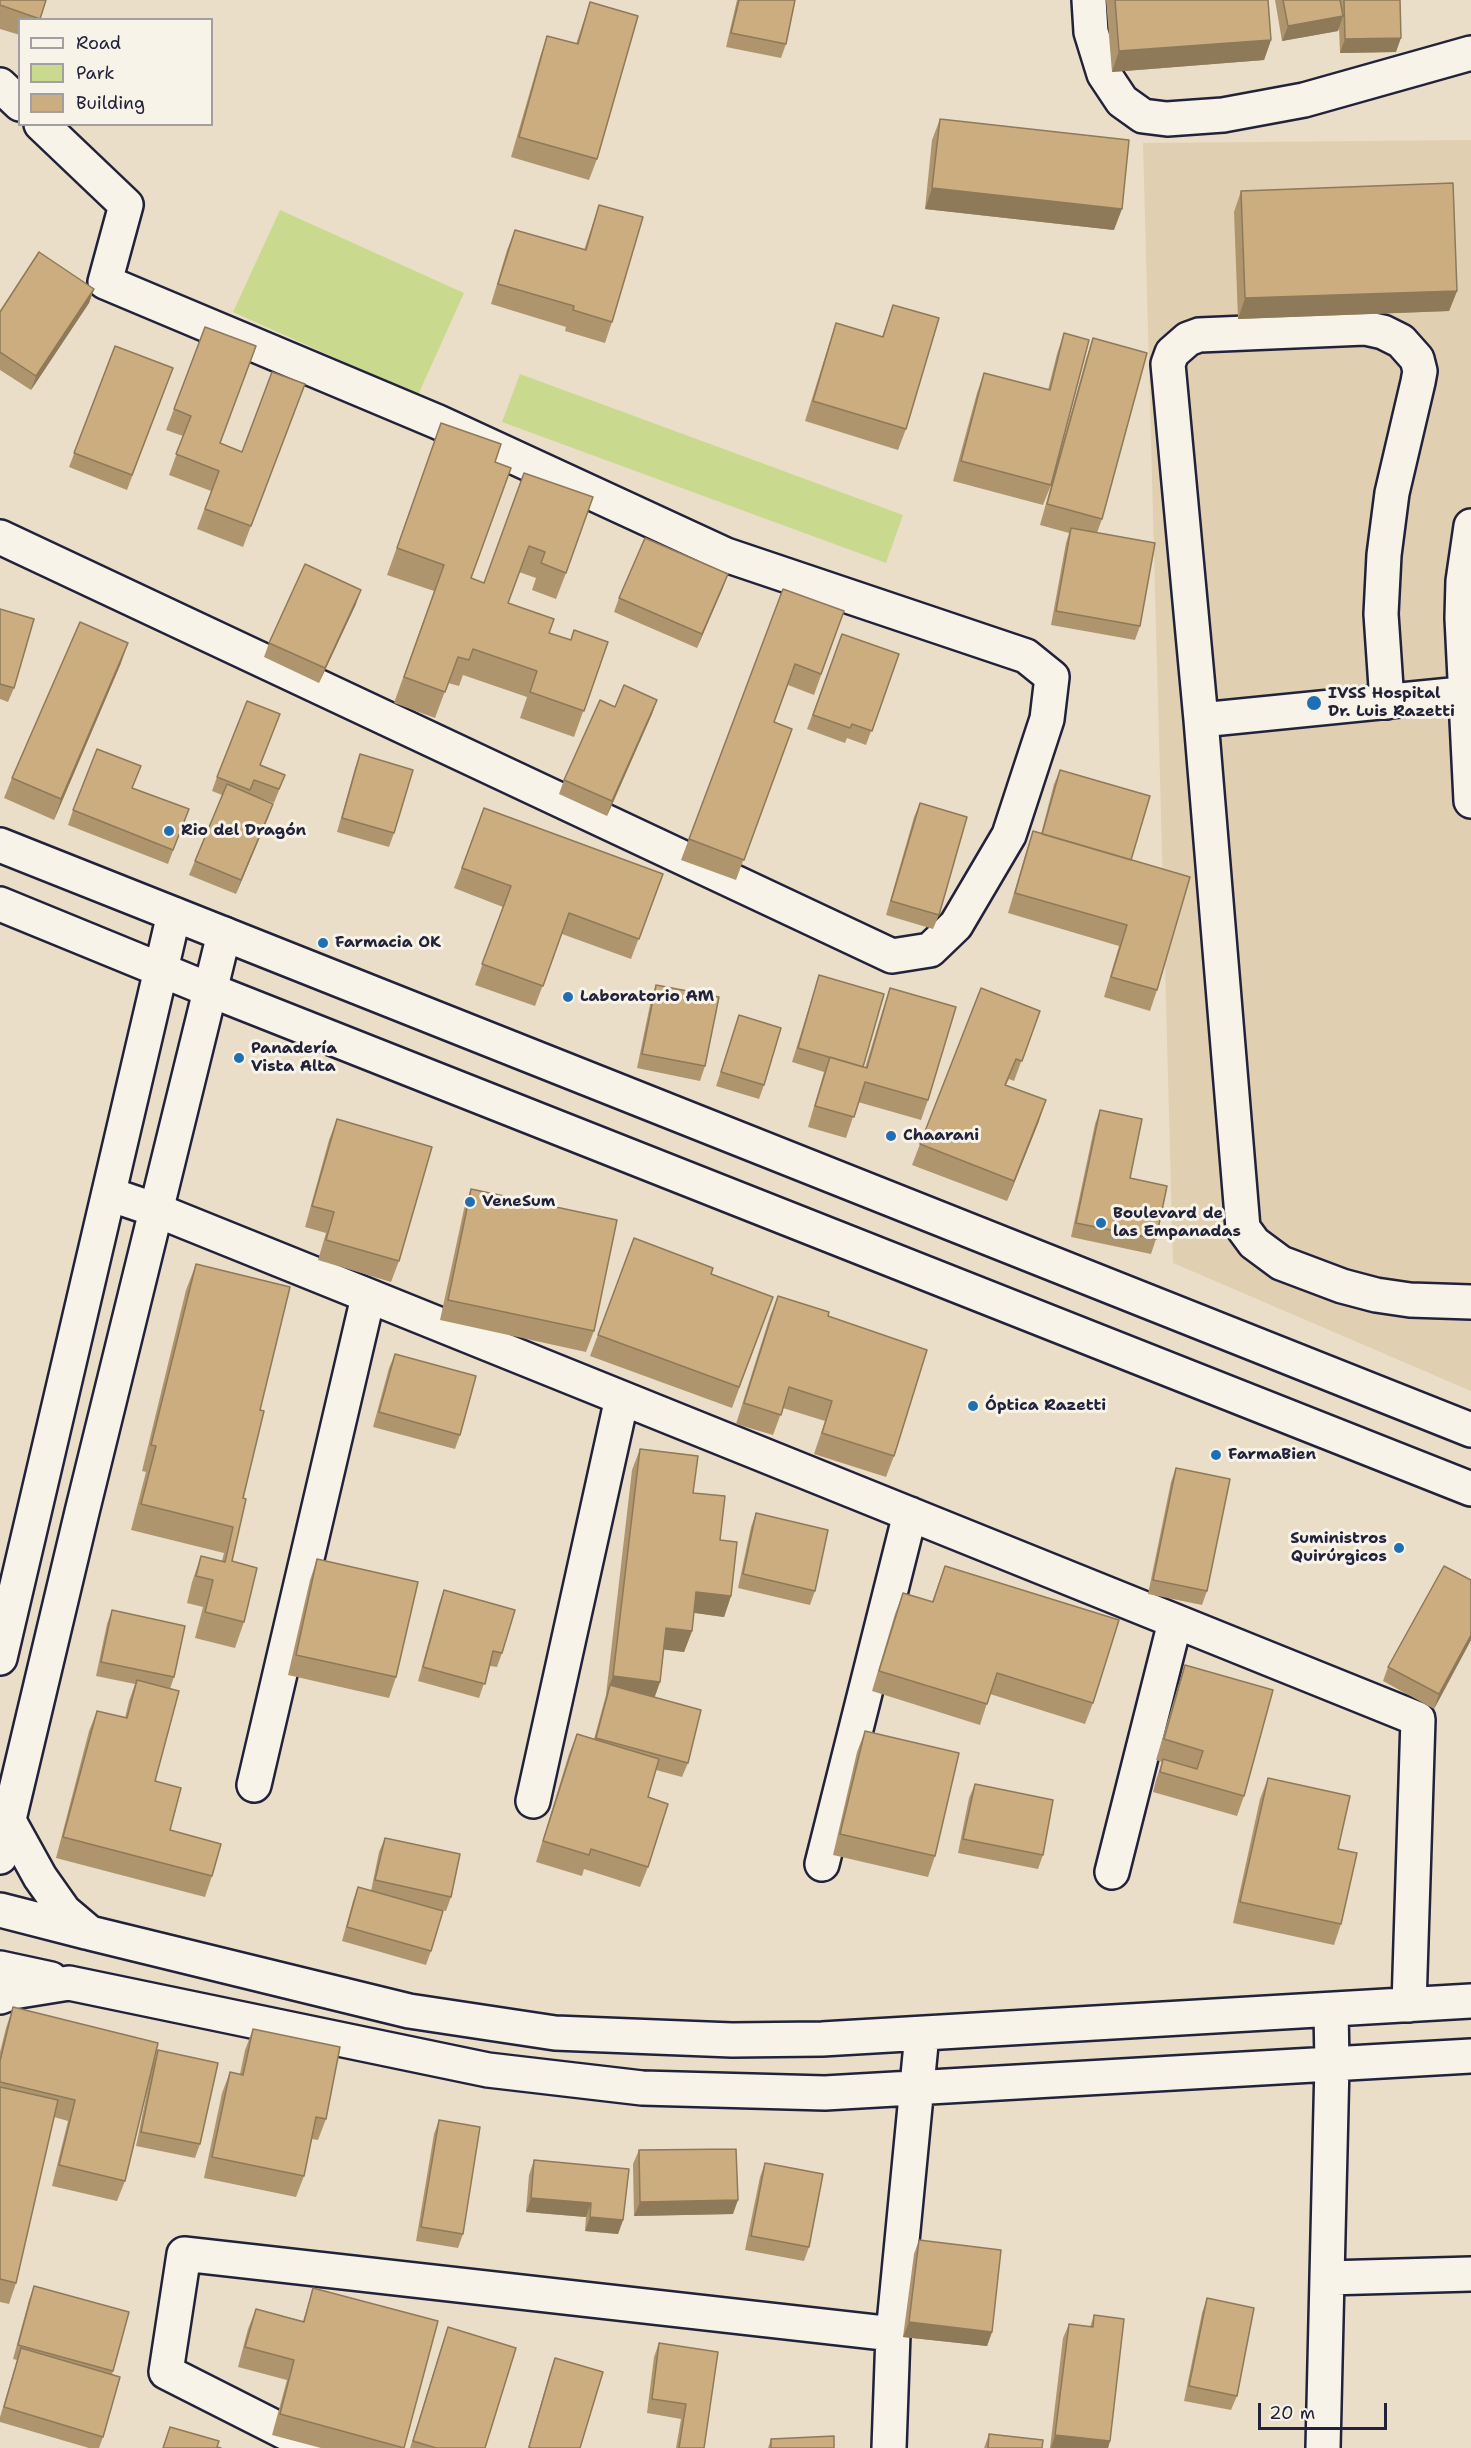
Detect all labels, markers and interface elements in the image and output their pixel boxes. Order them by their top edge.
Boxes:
legend [18,18,213,126]
text: Road [76,31,121,55]
text: Park [76,61,115,85]
text: Building [76,91,145,115]
place label: IVSS Hospital Dr. Luis Razetti [1328,684,1455,722]
marker: IVSS Hospital Dr. Luis Razetti [1305,694,1323,712]
place label: Rio del Dragón [181,821,306,841]
marker: Rio del Dragón [162,824,176,838]
place label: Farmacia OK [335,933,441,953]
marker: Farmacia OK [316,936,330,950]
place label: Laboratorio AM [580,987,714,1007]
marker: Laboratorio AM [561,990,575,1004]
place label: Panadería Vista Alta [251,1039,337,1077]
marker: Panadería Vista Alta [232,1051,246,1065]
place label: Chaarani [903,1126,979,1146]
marker: Chaarani [884,1129,898,1143]
place label: VeneSum [482,1192,555,1212]
marker: VeneSum [463,1195,477,1209]
place label: Boulevard de las Empanadas [1113,1204,1241,1242]
marker: Boulevard de las Empanadas [1094,1216,1108,1230]
place label: Óptica Razetti [985,1396,1106,1416]
marker: Óptica Razetti [966,1399,980,1413]
place label: FarmaBien [1228,1445,1316,1465]
marker: FarmaBien [1209,1448,1223,1462]
place label: Suministros Quirúrgicos [1290,1529,1387,1567]
marker: Suministros Quirúrgicos [1392,1541,1406,1555]
scale bar [1261,2391,1390,2429]
text: 20 m [1269,2401,1315,2425]

